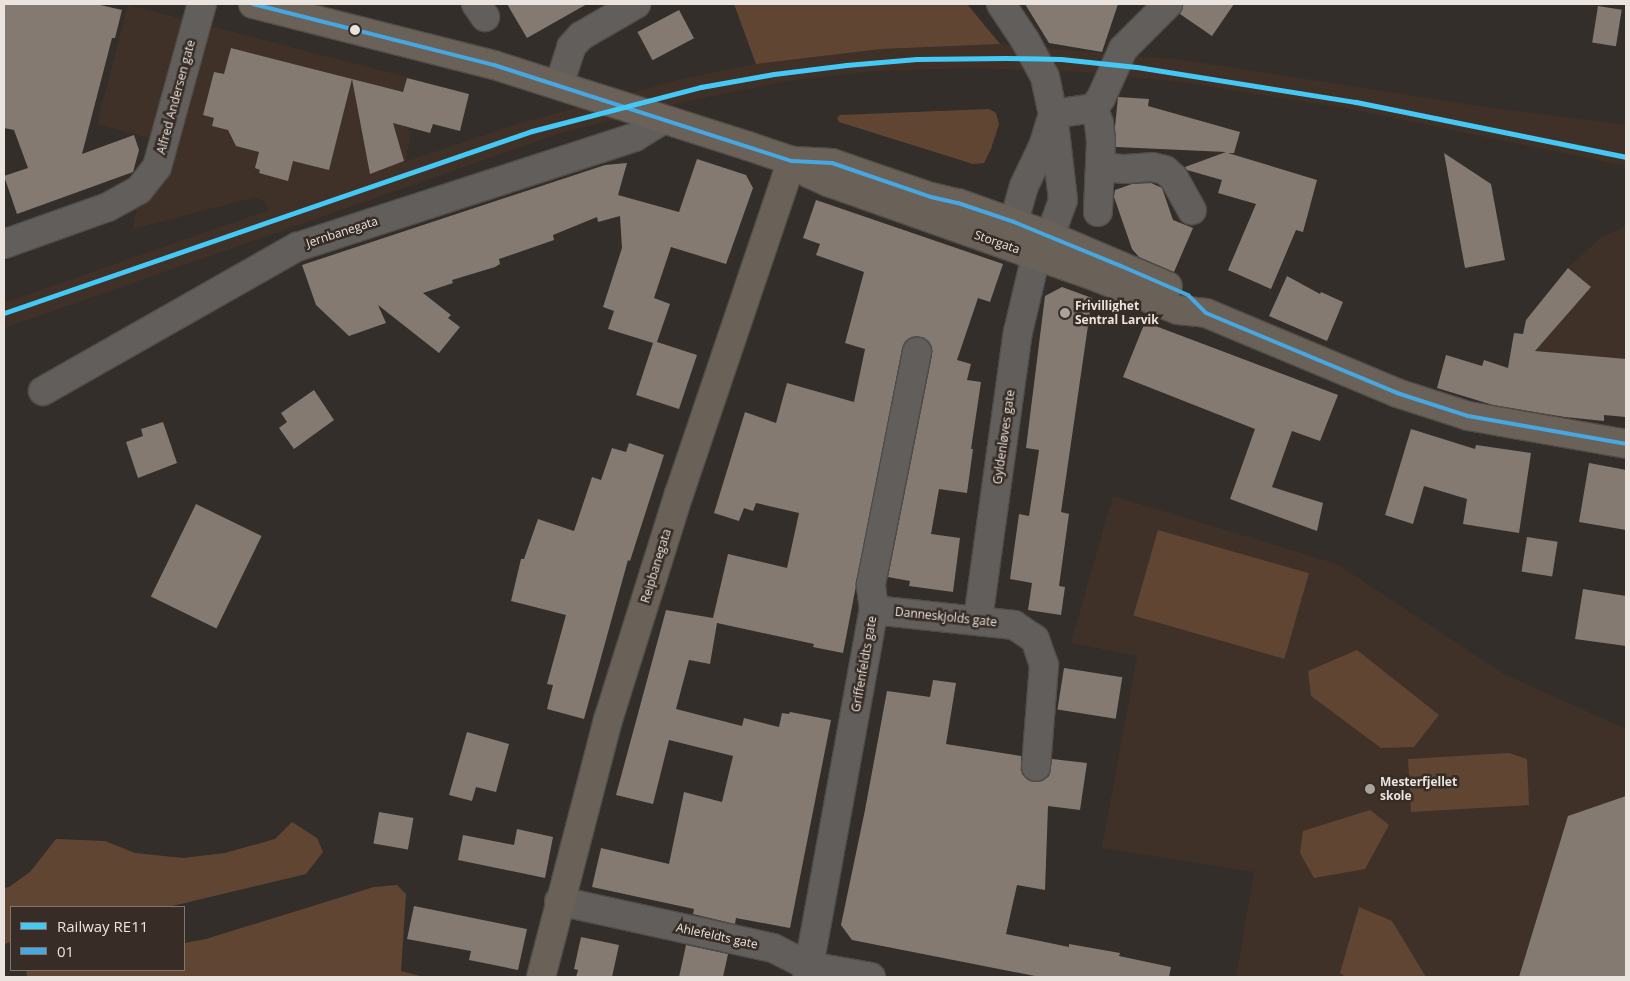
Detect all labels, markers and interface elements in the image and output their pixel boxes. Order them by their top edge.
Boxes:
unlabelled marker [350,25,360,35]
street label: Alfred Andersen gate [154,38,198,156]
street label: Jernbanegata [304,214,380,250]
street label: Storgata [972,228,1022,256]
place label: Frivillighet Sentral Larvik [1075,299,1159,327]
marker: Frivillighet Sentral Larvik [1059,307,1071,319]
street label: Gyldenløves gate [990,389,1018,485]
street label: Reipbanegata [638,527,674,605]
street label: Danneskjolds gate [894,604,998,630]
street label: Griffenfeldts gate [848,615,880,713]
place label: Mesterfjellet skole [1380,775,1457,803]
marker: Mesterfjellet skole [1364,783,1376,795]
legend [10,906,185,971]
text: Railway RE11 [57,916,148,936]
street label: Ahlefeldts gate [675,920,759,952]
text: 01 [57,941,74,961]

